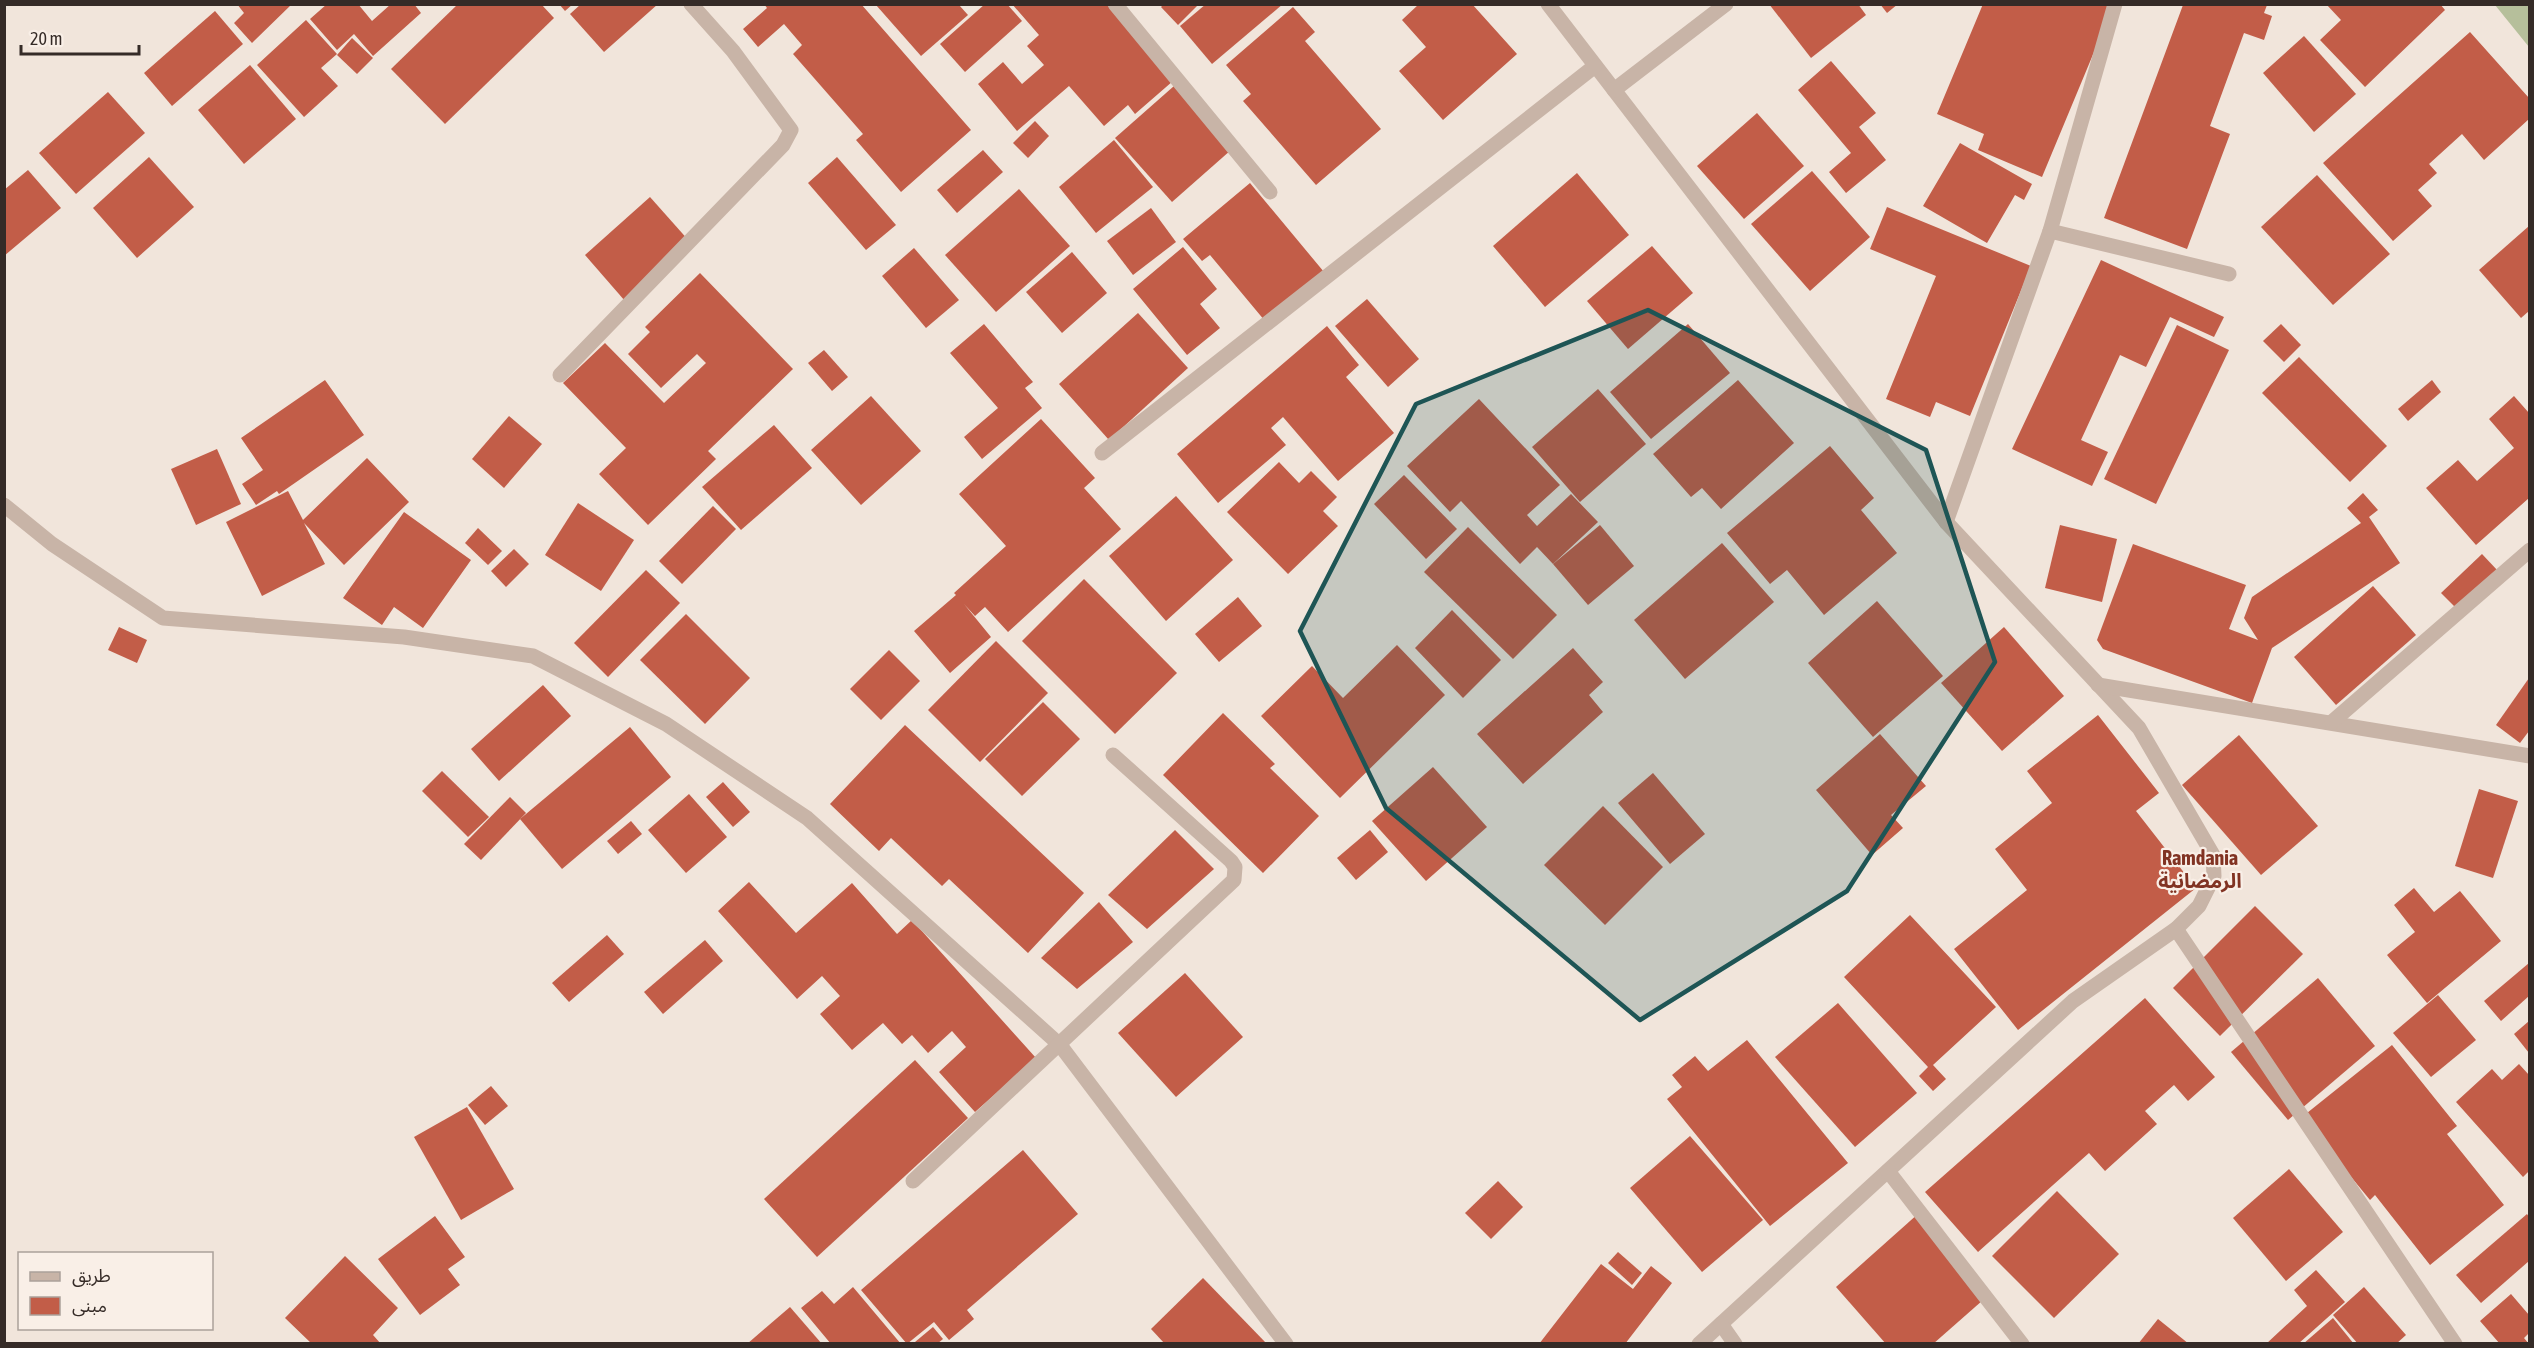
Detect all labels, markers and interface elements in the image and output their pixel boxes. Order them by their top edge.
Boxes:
scale bar [21,18,140,56]
text: 20 m [30,28,62,49]
district label: Ramdania الرمضانية [2158,846,2242,893]
legend [18,1252,213,1330]
text: طريق [72,1265,111,1287]
text: مبنى [72,1295,107,1317]

